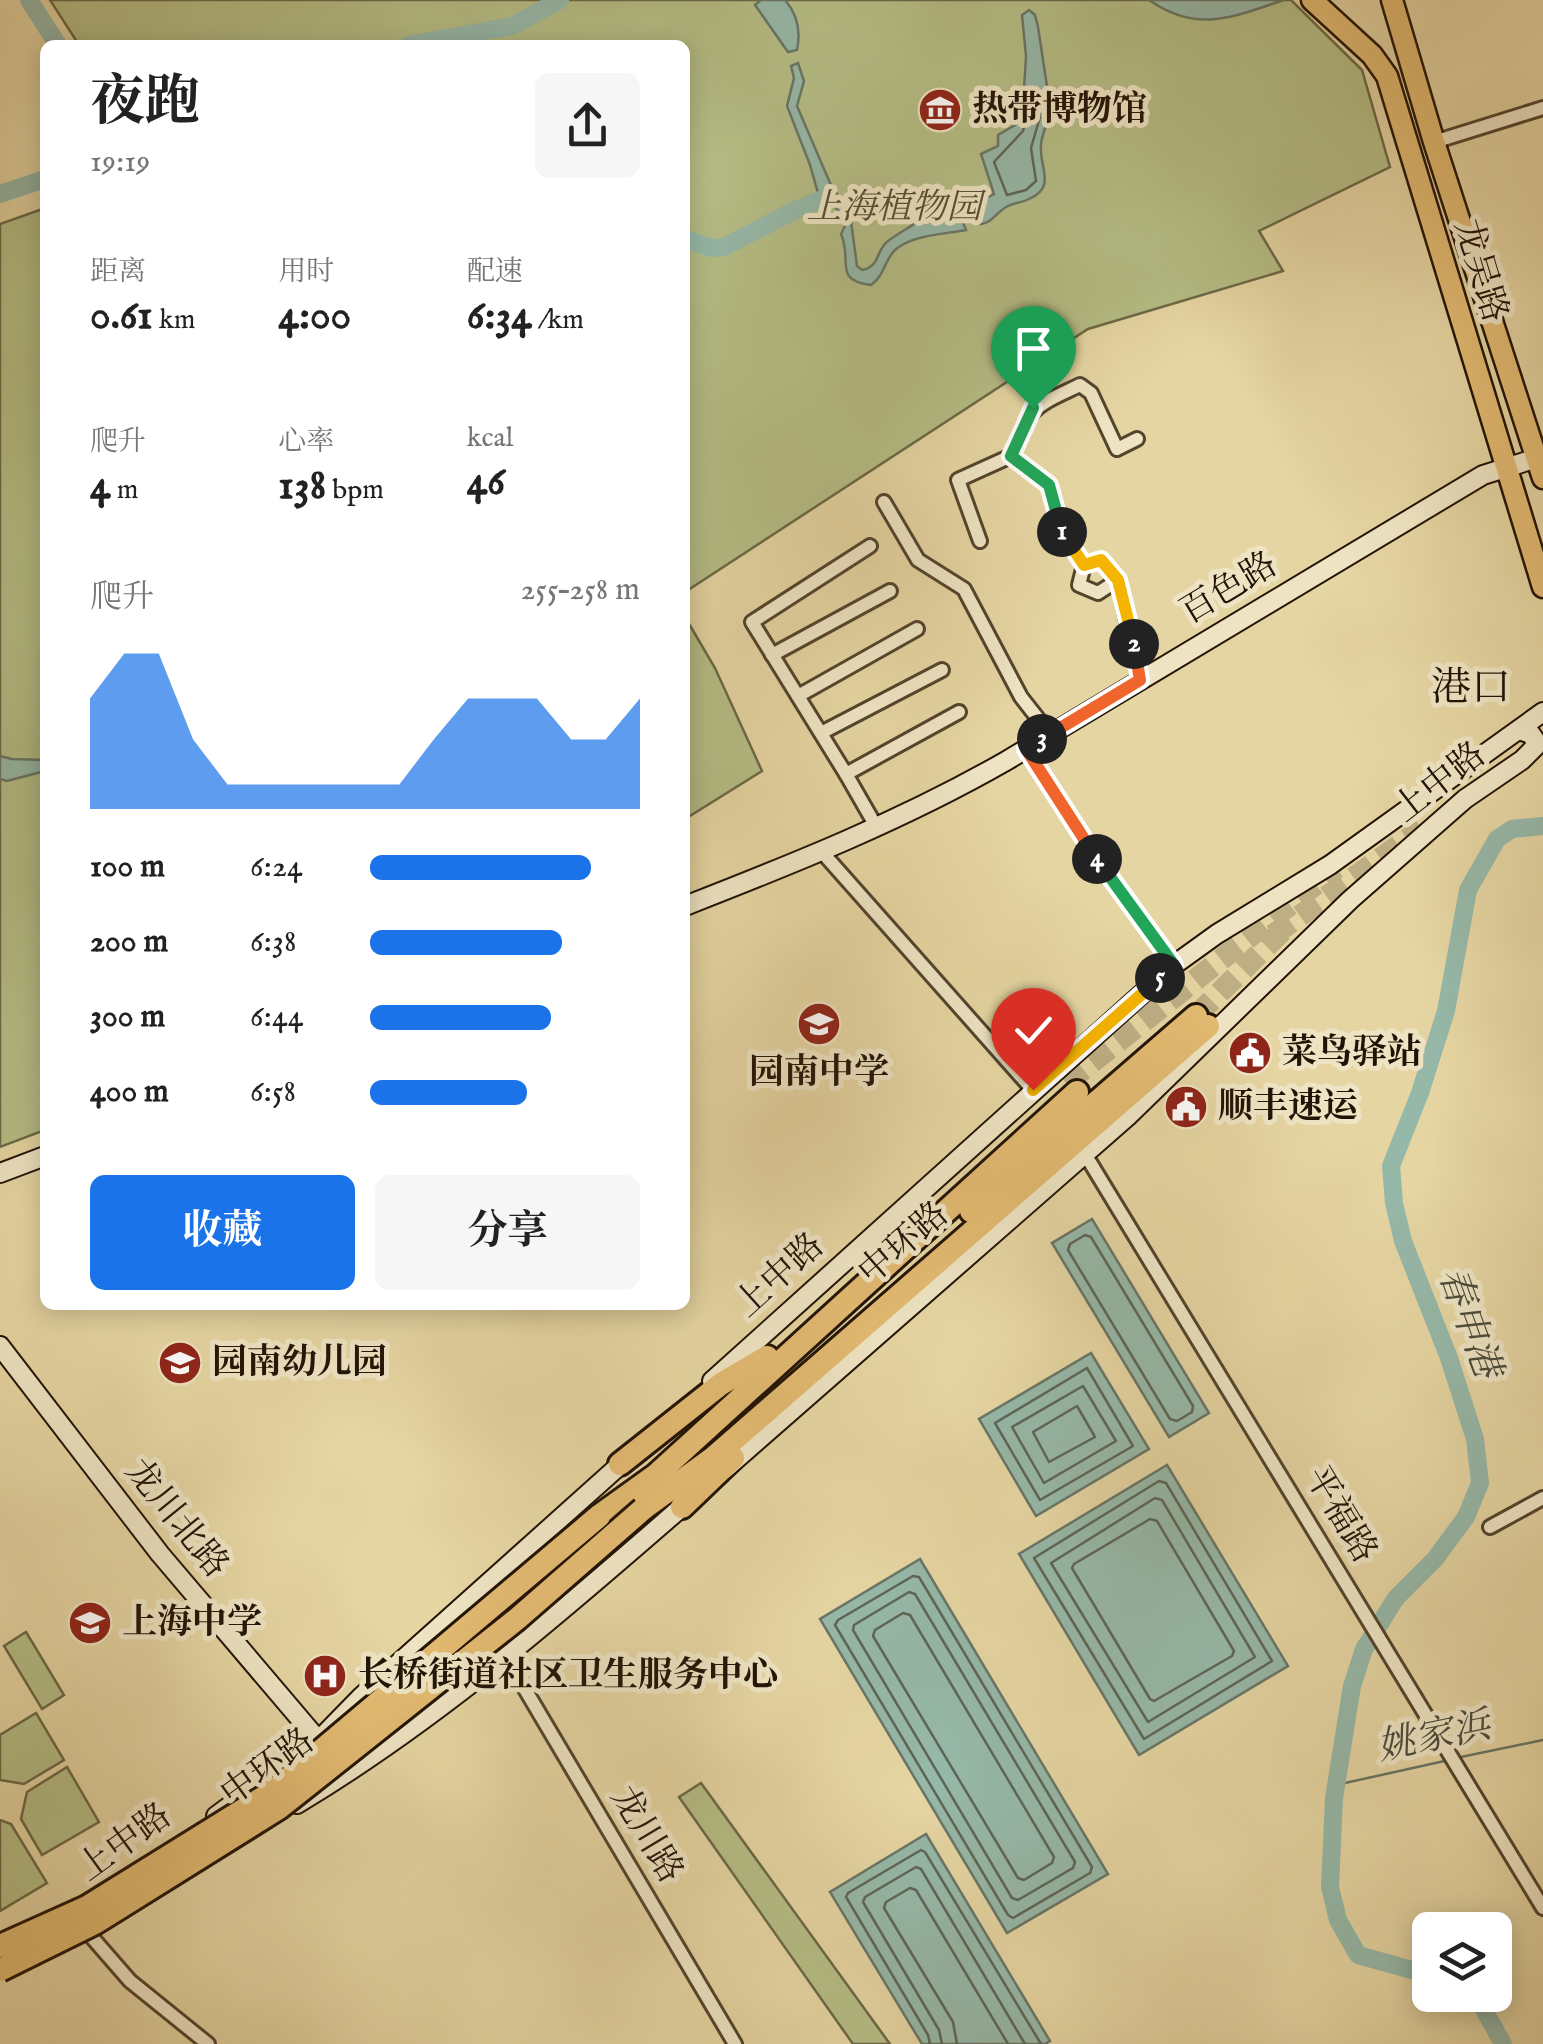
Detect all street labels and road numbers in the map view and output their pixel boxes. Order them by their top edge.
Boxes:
street label: 龙吴路 [1443,214,1517,328]
street label: 百色路 [1172,543,1286,635]
street label: 上中路 [1385,733,1495,833]
street label: 中环路 [850,1193,958,1295]
street label: 上中路 [726,1224,834,1328]
street label: 龙川北路 [114,1450,238,1588]
street label: 平福路 [1294,1458,1386,1572]
street label: 中环路 [212,1719,324,1817]
street label: 龙川路 [600,1778,692,1892]
street label: 上中路 [69,1794,181,1892]

